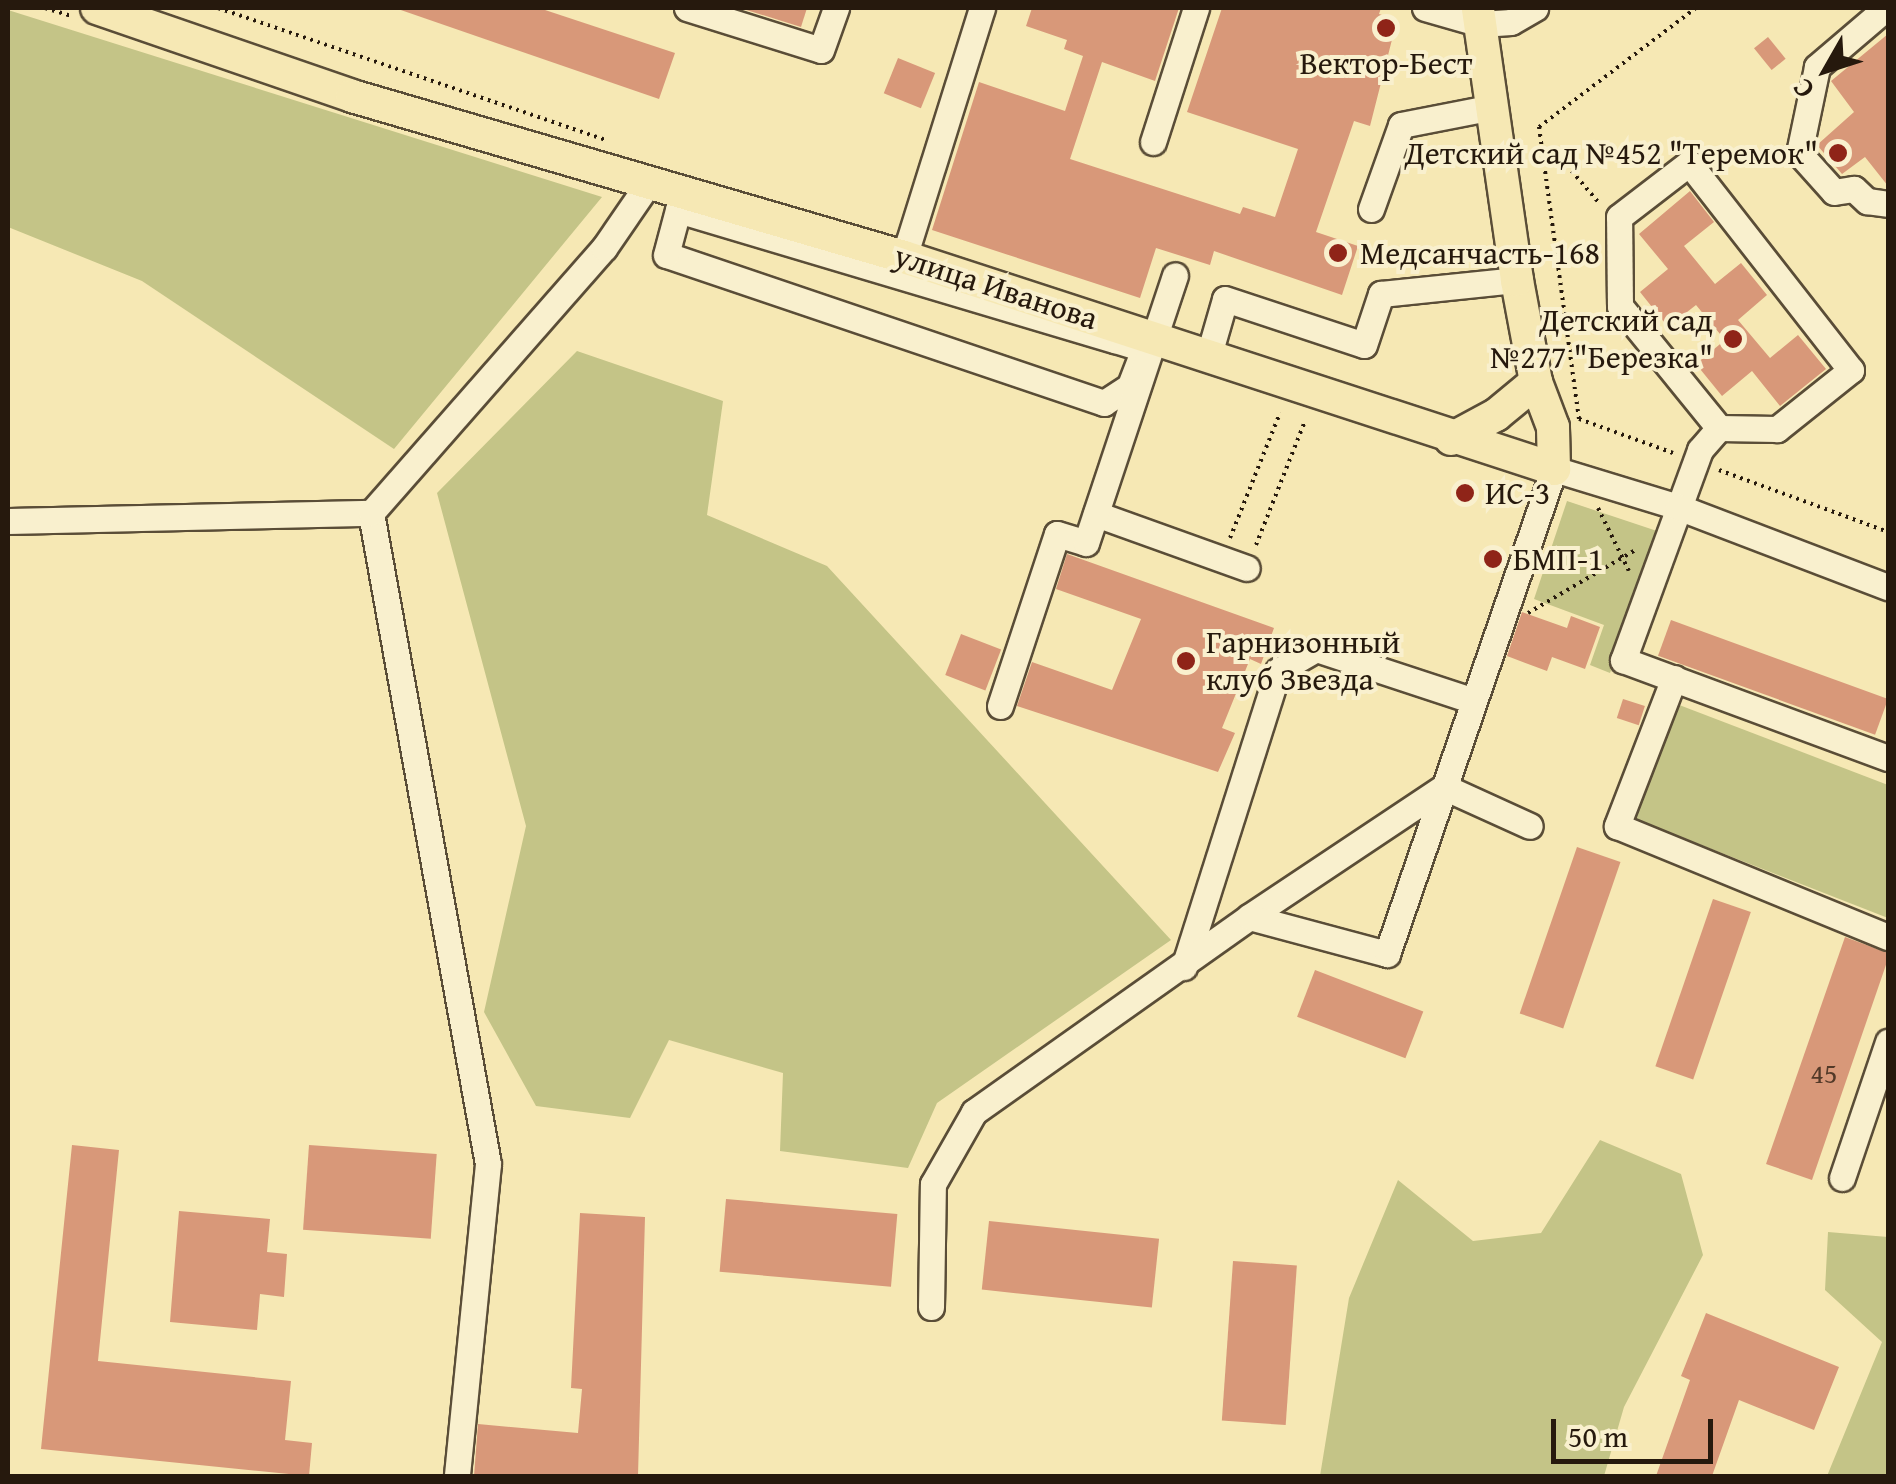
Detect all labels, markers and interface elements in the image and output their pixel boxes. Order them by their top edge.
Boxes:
marker: Вектор-Бeст [1375,17,1397,39]
north arrow [1776,20,1876,120]
place label: Вектор-Бeст [1300,44,1472,82]
text: С [1781,70,1823,108]
place label: Детский сад №452 "Теремок" [1404,134,1818,172]
marker: Детский сад №452 "Теремок" [1827,142,1849,164]
place label: Медсанчасть-168 [1360,234,1600,272]
street label: улица Иванова [889,236,1103,338]
marker: Медсанчасть-168 [1325,240,1351,266]
place label: Детский сад №277 "Березка" [1490,302,1713,377]
marker: Детский сад №277 "Березка" [1722,328,1744,350]
place label: ИС-3 [1485,474,1550,512]
marker: ИС-3 [1454,482,1476,504]
place label: БМП-1 [1513,540,1603,578]
marker: БМП-1 [1482,548,1504,570]
place label: Гарнизонный клуб Звезда [1206,624,1400,699]
marker: Гарнизонный клуб Звезда [1175,650,1197,672]
house number: 45 [1811,1056,1837,1090]
scale bar [1556,1399,1718,1461]
text: 50 m [1568,1414,1628,1458]

